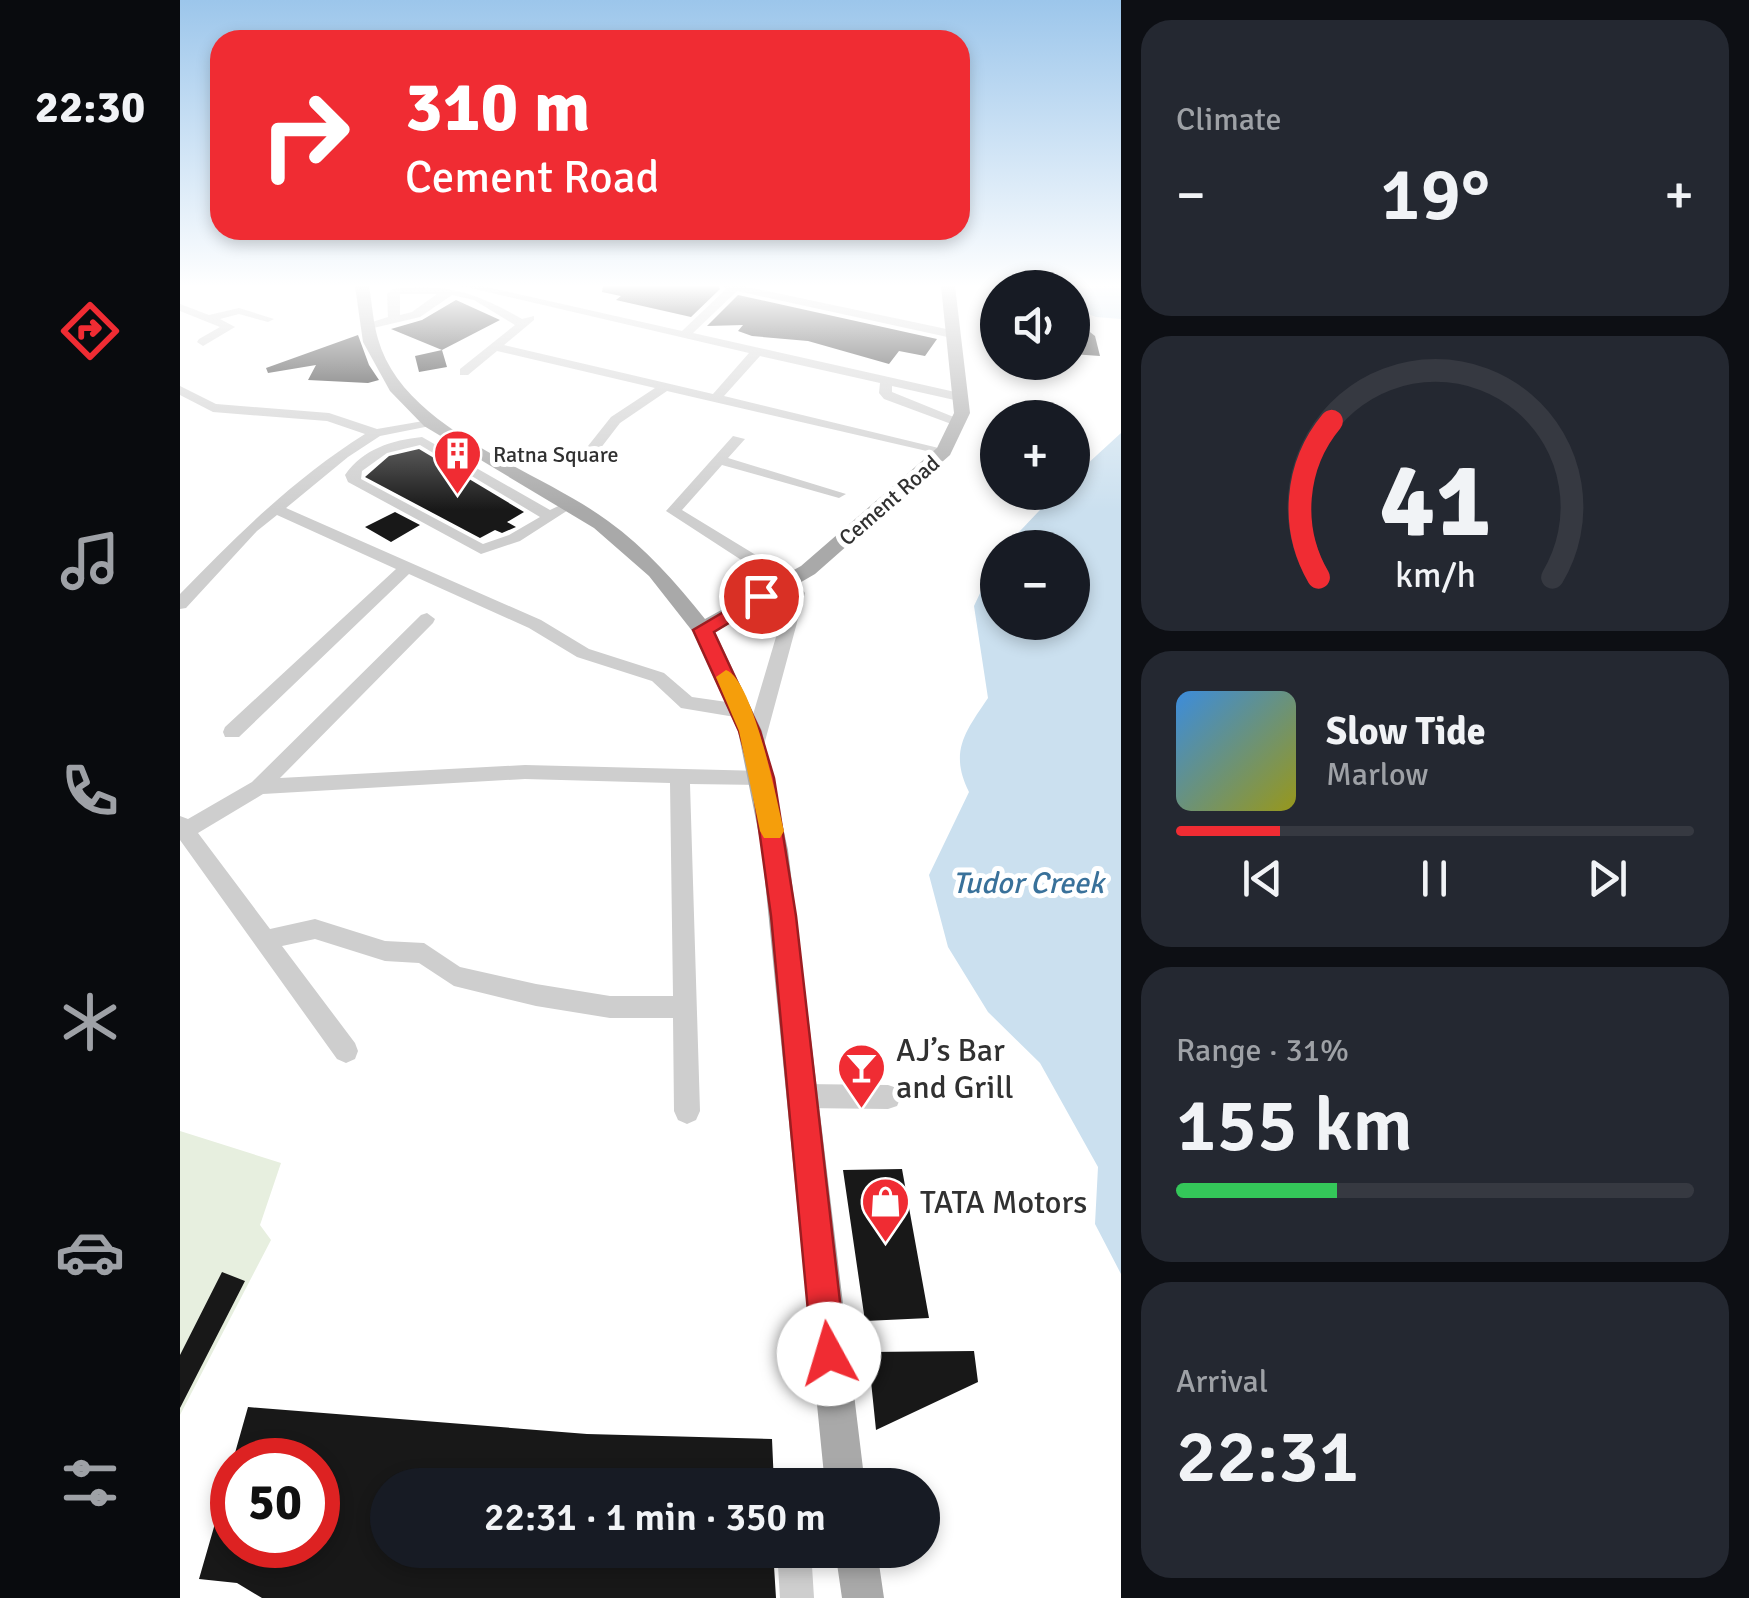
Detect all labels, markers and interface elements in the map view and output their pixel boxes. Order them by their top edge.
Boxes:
text: 310 m [405,64,590,150]
icon: right [240,70,370,200]
text: 22:30 [35,80,145,135]
text: Climate [1176,100,1282,139]
text: 19° [1380,148,1490,241]
text: Cement Road [405,150,659,205]
text: − [1176,161,1206,229]
text: + [1664,161,1694,229]
map controls [980,270,1090,640]
button: sound [980,270,1090,380]
icon: directions [55,296,125,366]
button: + [980,400,1090,510]
building icon: Ratna Square [432,428,484,496]
text: 41 [1379,437,1491,565]
place label: Ratna Square [493,441,618,468]
street label: Cement Road [834,449,945,551]
icon: music [55,526,125,596]
button: − [980,530,1090,640]
text: km/h [1395,553,1475,597]
pin [719,554,804,639]
icon: arrive [734,569,789,624]
text: Slow Tide [1326,708,1486,755]
text: Marlow [1326,755,1428,794]
icon: phone [55,756,125,826]
icon: previous [1235,851,1290,906]
icon: pause [1407,851,1462,906]
icon: next [1580,851,1635,906]
water label: Tudor Creek [952,865,1107,902]
icon: climate [55,987,125,1057]
place label: AJ’s Bar and Grill [896,1031,1014,1107]
text: Range · 31% [1176,1031,1349,1070]
bar icon: AJ’s Bar and Grill [835,1042,887,1110]
text: 155 km [1176,1079,1413,1172]
shop icon: TATA Motors [859,1176,911,1244]
place label: TATA Motors [920,1183,1087,1222]
icon: car [55,1217,125,1287]
position arrow [777,1302,881,1406]
text: Arrival [1176,1362,1268,1401]
text: 22:31 [1176,1410,1359,1503]
speed limit sign: 50 [210,1438,340,1568]
icon: filters [55,1448,125,1518]
text: 22:31 · 1 min · 350 m [484,1494,826,1541]

